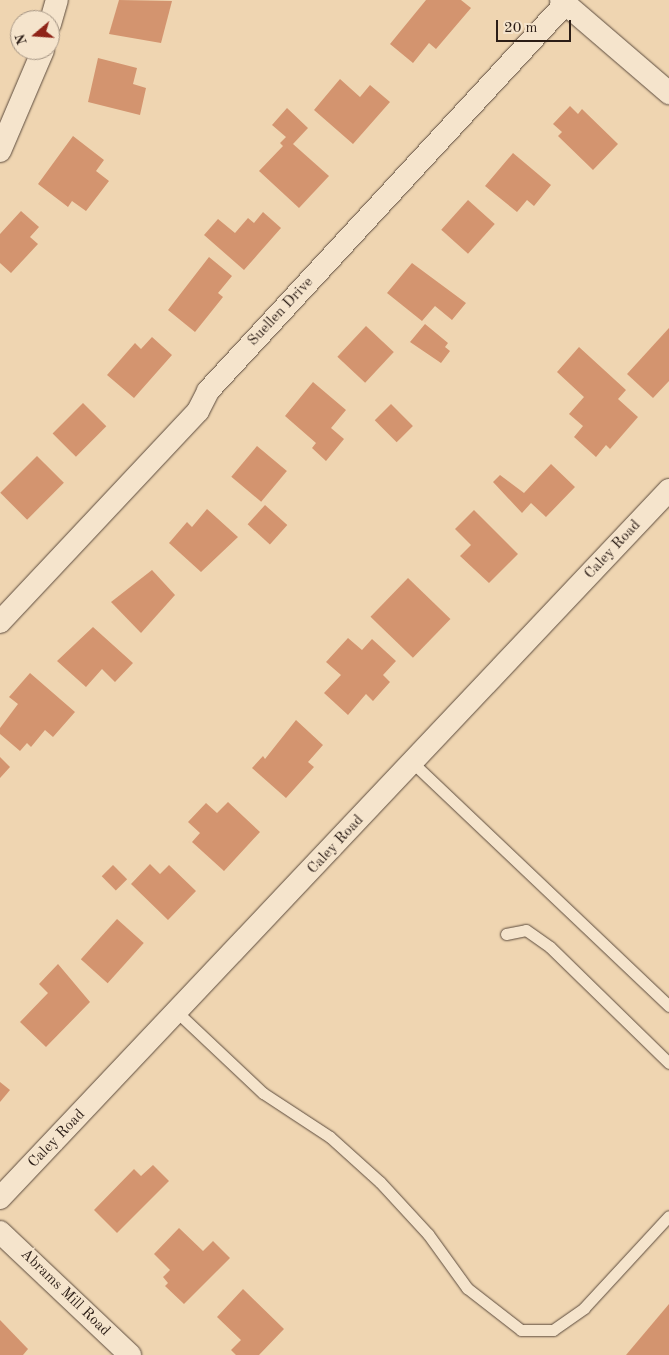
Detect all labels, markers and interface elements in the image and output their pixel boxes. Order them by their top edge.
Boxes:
north arrow [10,10,60,60]
scale bar [499,10,574,42]
text: 20 m [504,21,538,36]
text: N [13,32,30,47]
street label: Suellen Drive [245,274,317,350]
street label: Caley Road [581,517,645,583]
street label: Caley Road [304,812,368,878]
street label: Caley Road [25,1106,89,1172]
street label: Abrams Mill Road [16,1246,114,1340]

